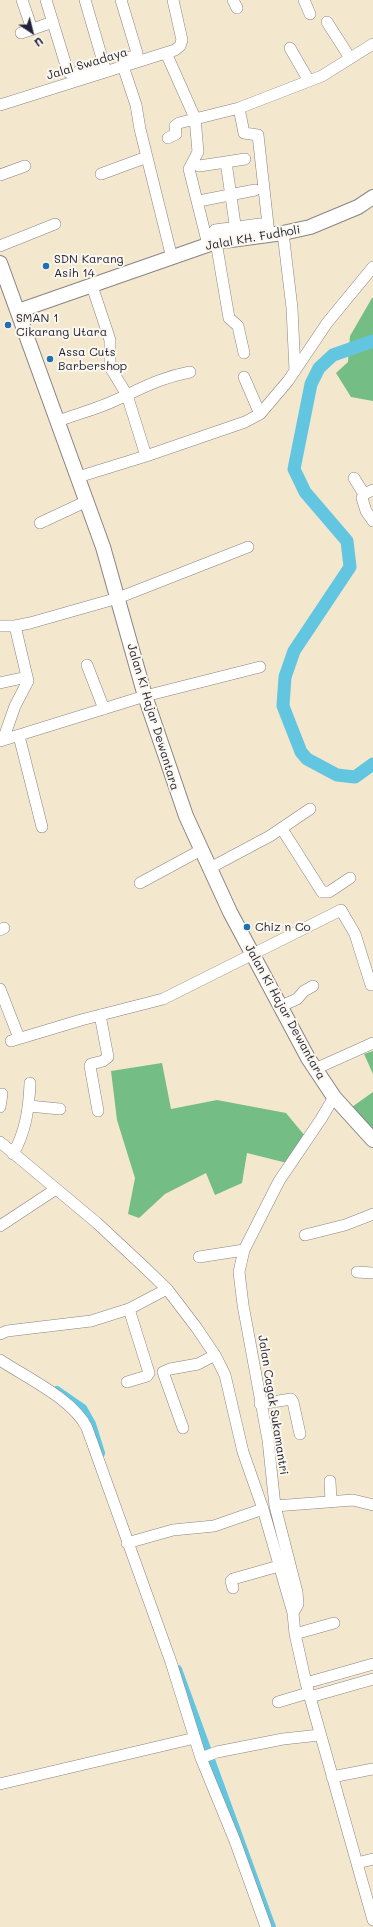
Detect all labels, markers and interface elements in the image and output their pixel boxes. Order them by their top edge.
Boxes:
north arrow [12,12,52,52]
text: U [32,34,47,51]
street label: Jalal Swadaya [45,45,129,83]
street label: Jalal KH. Fudholi [204,223,302,253]
place label: SDN Karang Asih 14 [54,252,124,280]
marker: SDN Karang Asih 14 [41,261,51,271]
place label: SMAN 1 Cikarang Utara [16,311,107,339]
marker: SMAN 1 Cikarang Utara [3,320,13,330]
place label: Assa Cuts Barbershop [58,345,127,373]
marker: Assa Cuts Barbershop [45,354,55,364]
street label: Jalan Ki Hajar Dewantara [124,642,182,792]
place label: Chiz n Co [255,920,311,934]
marker: Chiz n Co [242,922,252,932]
street label: Jalan Ki Hajar Dewantara [242,942,328,1082]
street label: Jalan Cagak Sukamantri [255,1334,291,1476]

